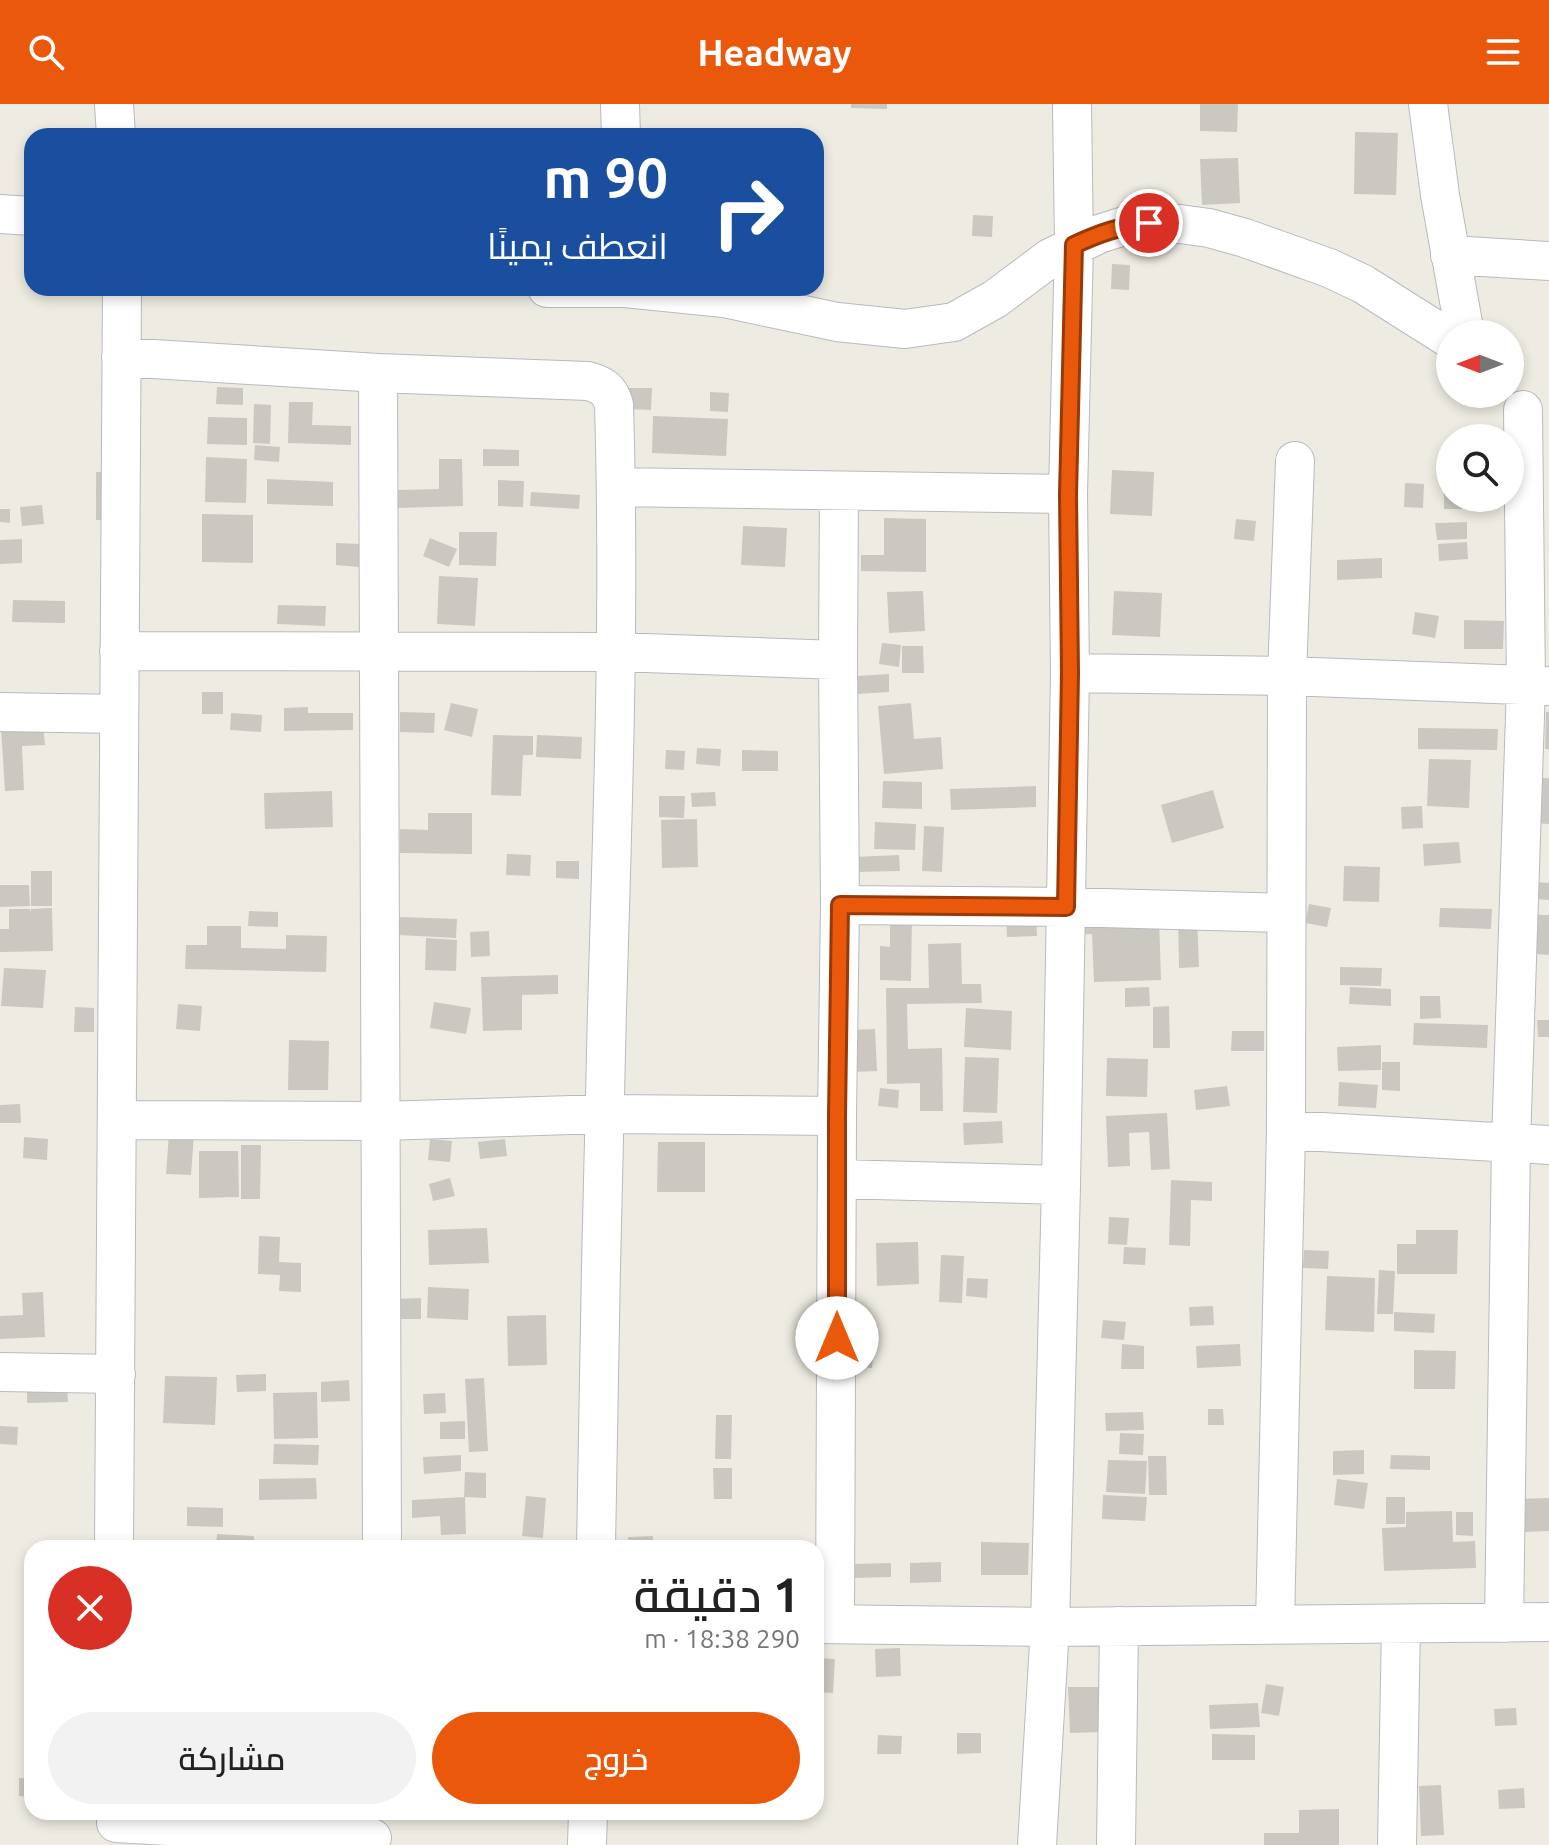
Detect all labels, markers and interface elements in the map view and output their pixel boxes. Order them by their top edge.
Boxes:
icon: search [24,30,68,74]
icon: menu [1481,30,1525,74]
text: Headway [697,32,852,73]
text: 90 m [543,146,668,209]
icon: right [696,160,800,264]
pin [1115,189,1183,257]
icon: arrive [1127,201,1171,245]
text: انعطف يمينًا [487,225,668,266]
north arrow [1436,320,1524,408]
map controls [1436,320,1524,512]
button: search [1436,424,1524,512]
position arrow [795,1296,879,1380]
button: close [48,1566,132,1650]
text: 1 دقيقة [634,1567,800,1621]
text: 290 m · 18:38 [644,1624,800,1653]
button: مشاركة [48,1712,416,1804]
button: خروج [432,1712,800,1804]

